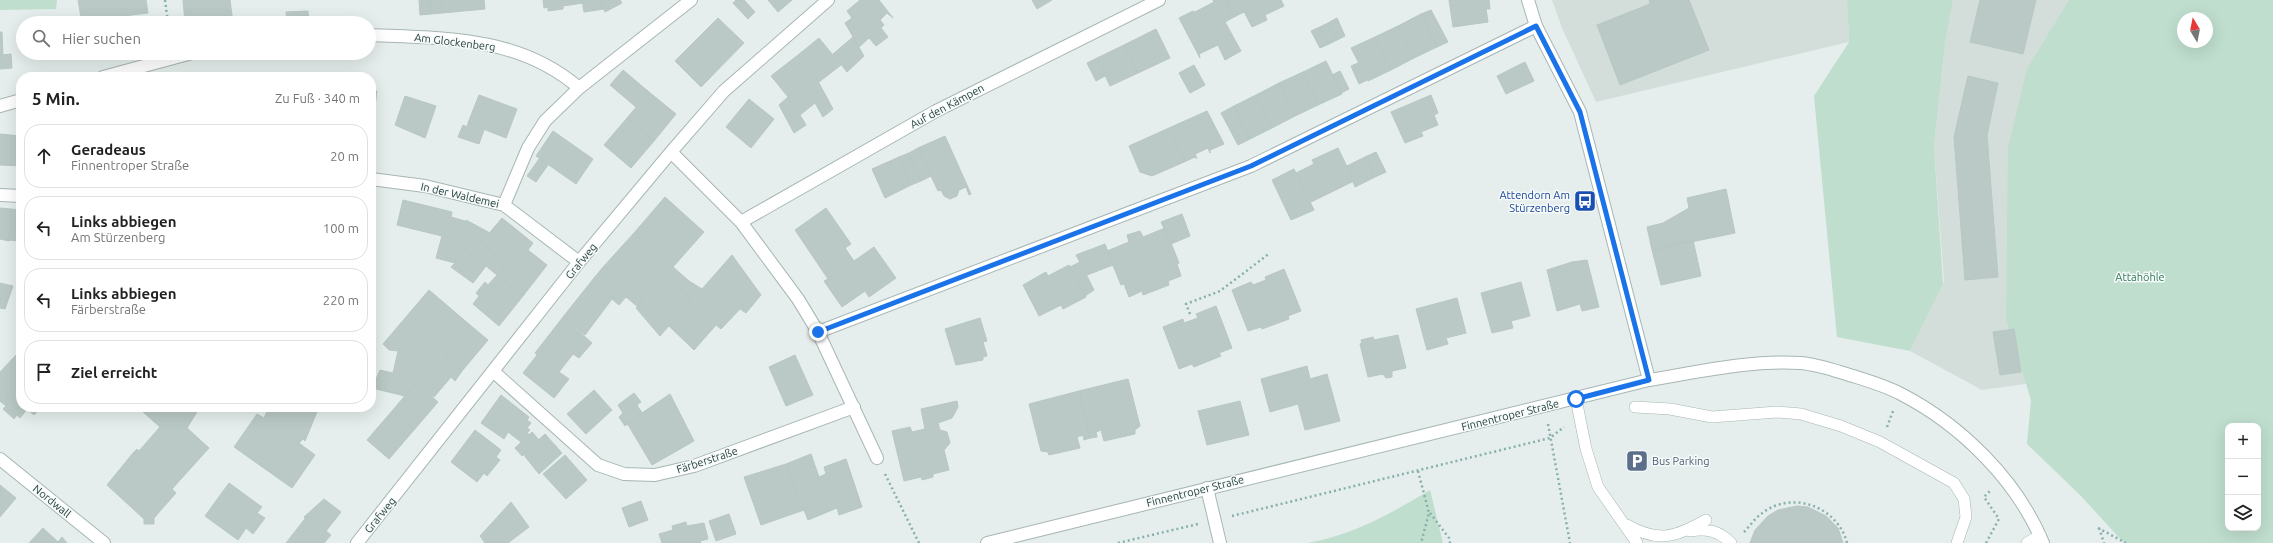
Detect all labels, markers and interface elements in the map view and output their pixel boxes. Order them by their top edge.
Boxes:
north arrow [2177,12,2213,48]
search box [16,16,376,60]
icon: search [30,27,52,49]
text: Hier suchen [62,30,141,47]
street label: Am Glockenberg [414,31,496,53]
street label: Auf den Kämpen [908,81,986,131]
text: 5 Min. [32,89,80,108]
text: Zu Fuß · 340 m [275,91,360,105]
text: Geradeaus [71,141,146,158]
icon: ahead [33,145,55,167]
text: 20 m [330,149,359,163]
text: Finnentroper Straße [71,158,189,172]
street label: In der Waldemei [420,180,500,210]
bus stop icon: Attendorn Am Stürzenberg [1572,188,1598,214]
place label: Attendorn Am Stürzenberg [1499,189,1570,214]
text: Links abbiegen [71,213,176,230]
icon: left [33,217,55,239]
text: 100 m [323,221,359,235]
text: Am Stürzenberg [71,230,166,244]
street label: Grafweg [563,241,599,281]
park label: Attahöhle [2115,271,2165,283]
text: Links abbiegen [71,285,176,302]
icon: left [33,289,55,311]
text: 220 m [323,293,359,307]
text: Färberstraße [71,302,146,316]
route end [809,323,827,341]
icon: arrive [33,361,55,383]
text: Ziel erreicht [71,364,157,381]
route start [1567,390,1585,408]
street label: Finnentroper Straße [1460,397,1560,433]
map controls [2225,423,2261,531]
button: + [2225,423,2261,459]
street label: Färberstraße [675,444,739,476]
parking icon: Bus Parking [1624,448,1650,474]
place label: Bus Parking [1652,455,1710,467]
button: − [2225,459,2261,495]
street label: Finnentroper Straße [1145,473,1245,509]
street label: Nordwall [31,482,73,520]
street label: Grafweg [362,495,398,535]
button: layers [2225,495,2261,531]

